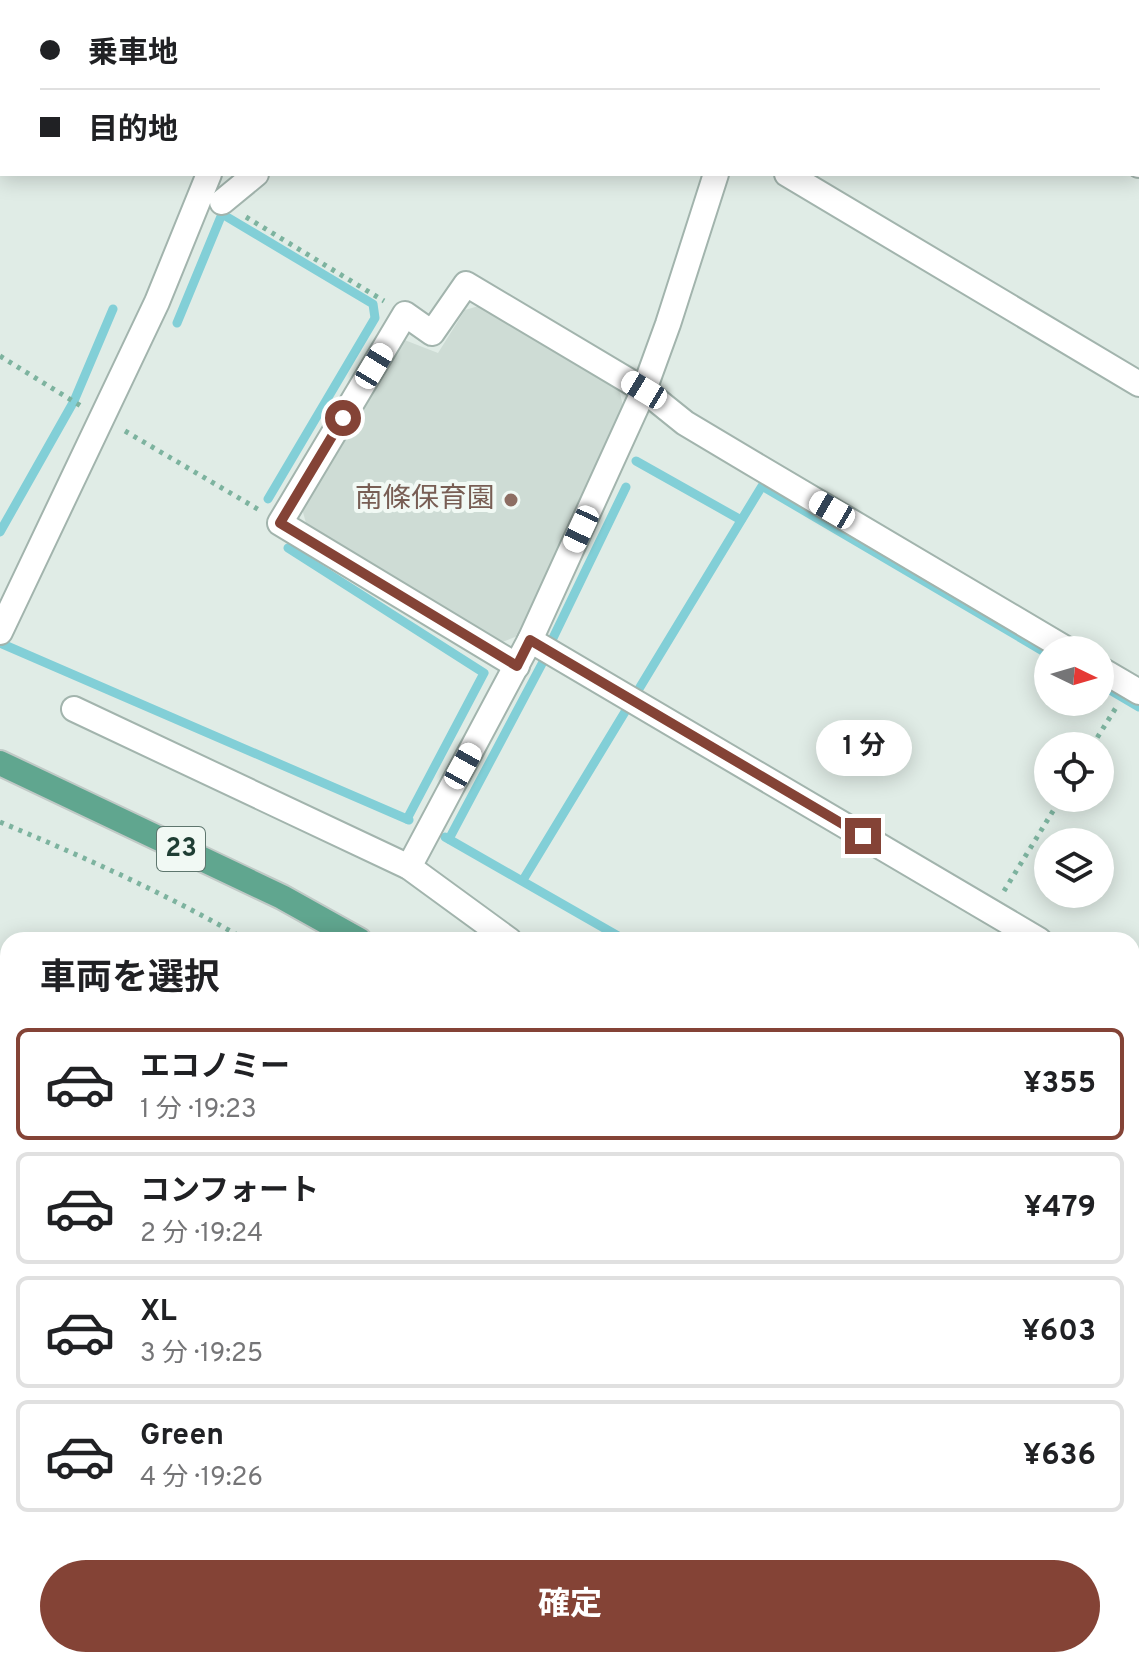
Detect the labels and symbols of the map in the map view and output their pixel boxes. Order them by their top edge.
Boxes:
car [351,339,397,393]
car [617,367,671,413]
route start [325,400,361,436]
place label: 南條保育園 [355,482,495,518]
car [805,488,859,532]
marker: 南條保育園 [502,491,520,509]
car [560,502,602,556]
north arrow [1034,636,1114,716]
callout: 1 分 [815,720,911,776]
car [441,739,485,793]
route end [845,818,881,854]
road number: 23 [157,827,205,871]

